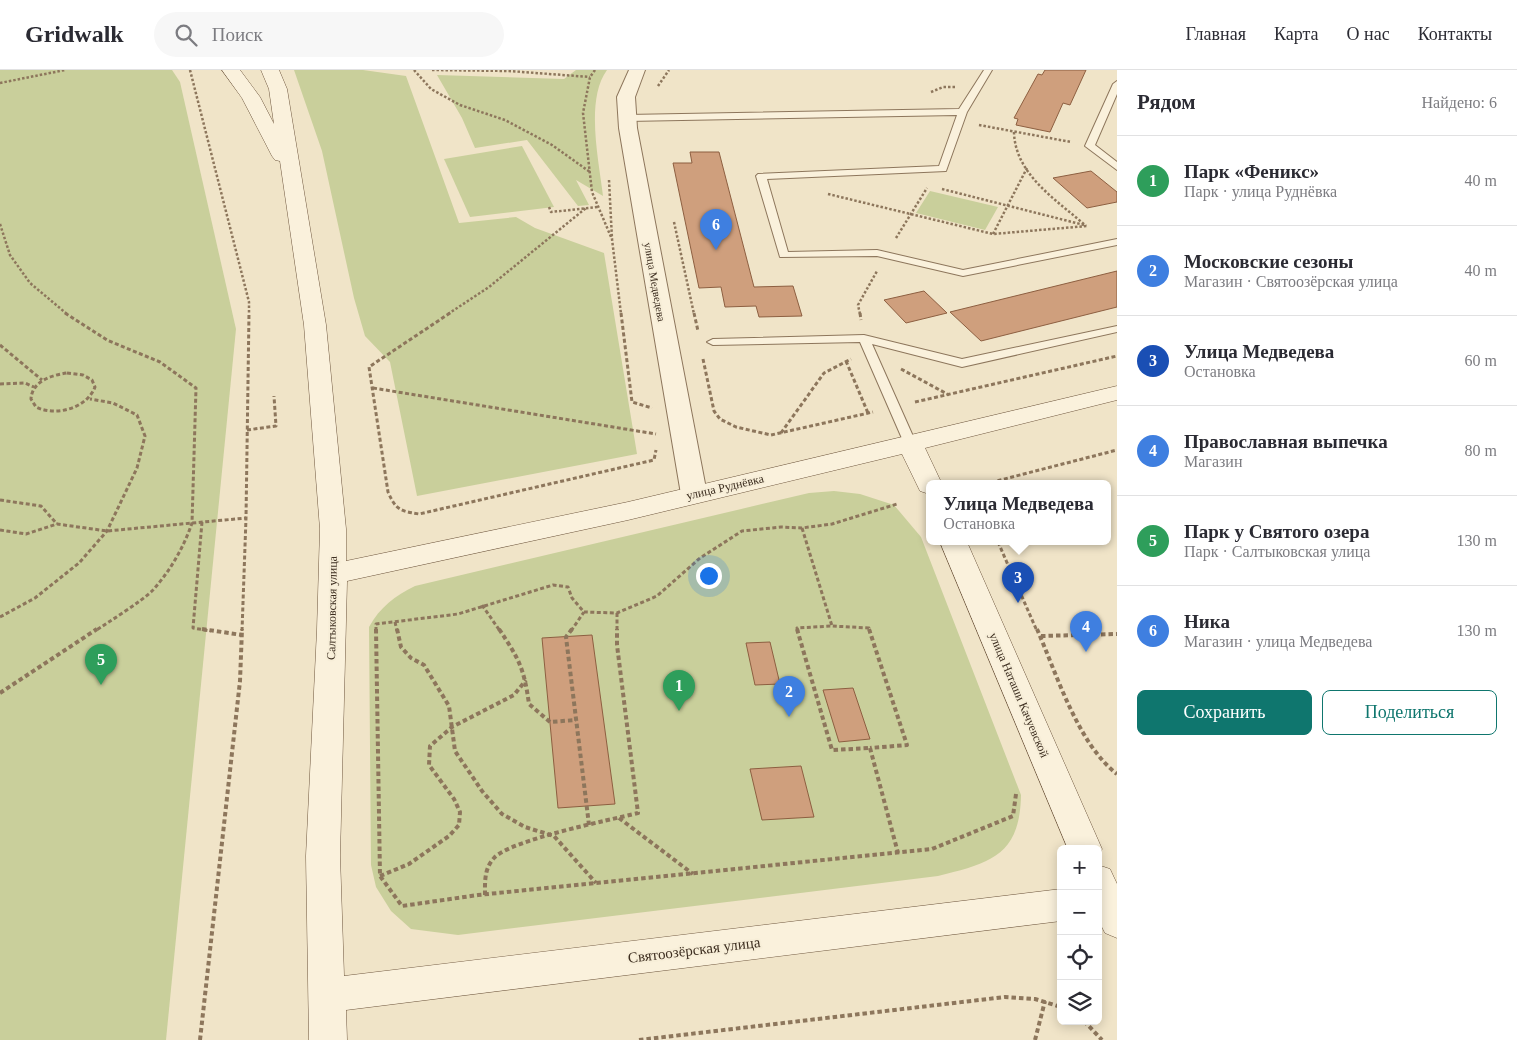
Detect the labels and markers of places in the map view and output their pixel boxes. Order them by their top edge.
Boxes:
pin: 6 [700,209,732,250]
pin: 3 [1002,562,1034,603]
pin: 4 [1070,611,1102,652]
pin: 5 [85,644,117,685]
pin: 1 [663,670,695,711]
pin: 2 [773,676,805,717]

